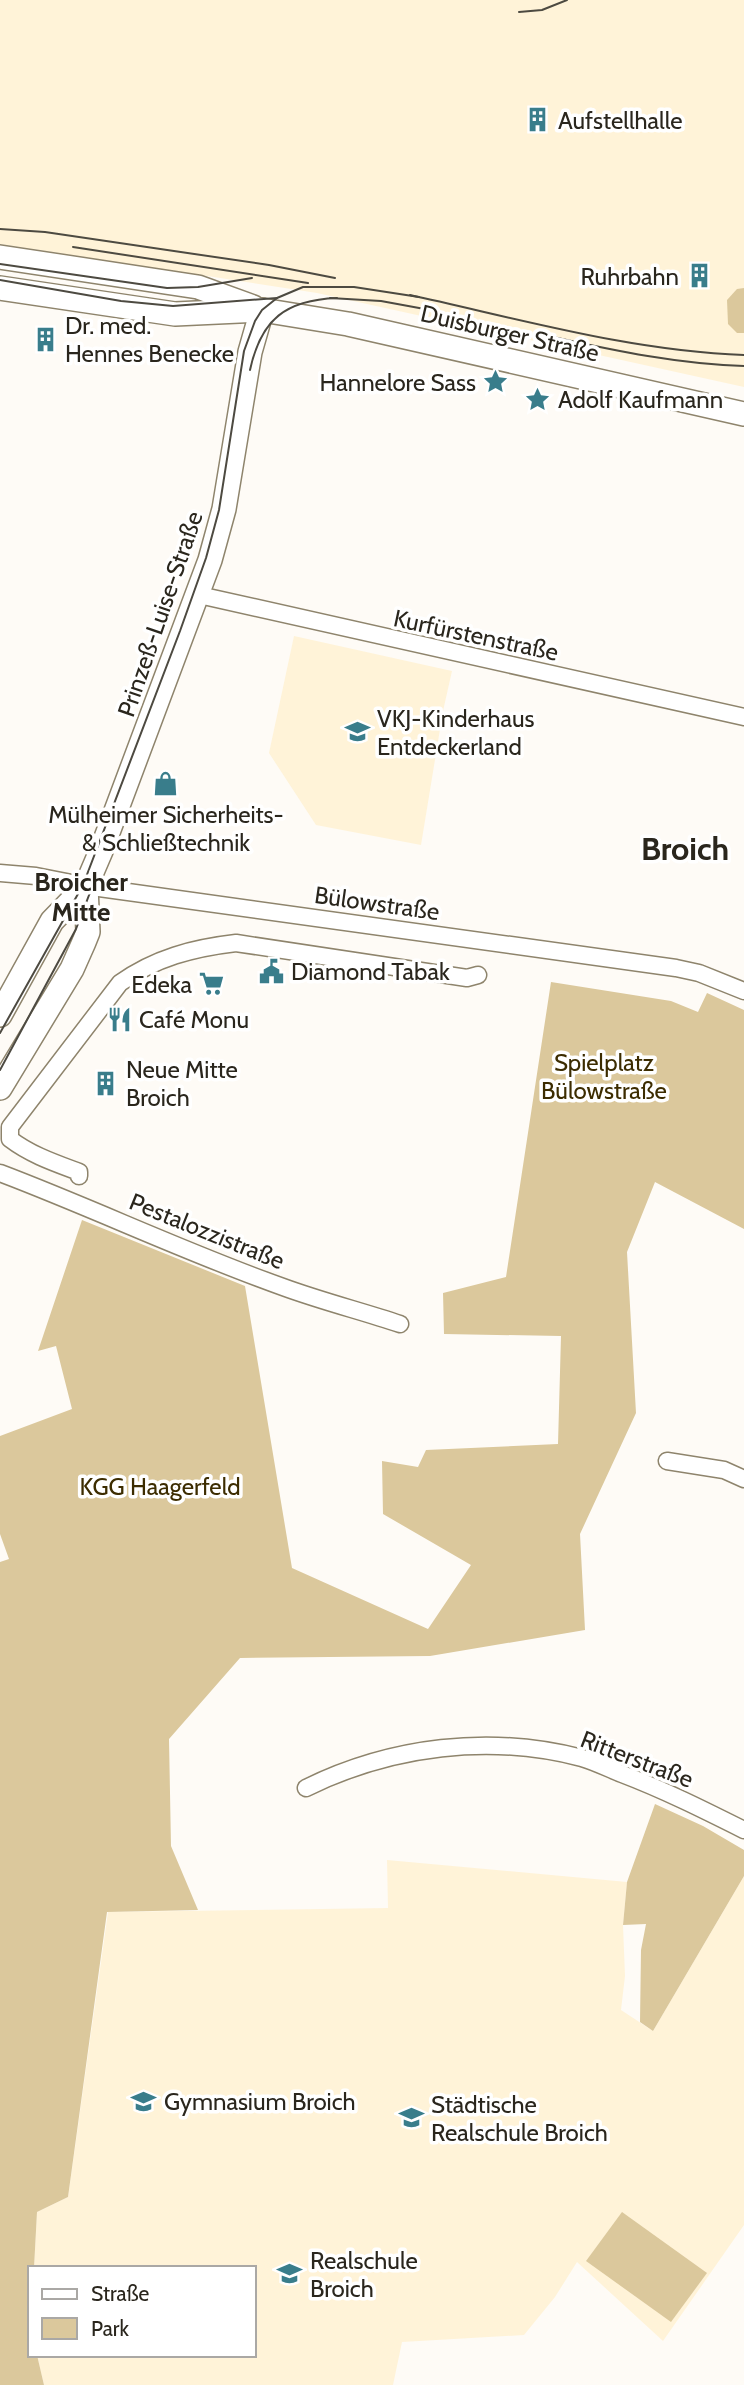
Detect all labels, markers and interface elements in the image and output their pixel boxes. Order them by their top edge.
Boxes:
building icon: Aufstellhalle [524,106,552,134]
place label: Aufstellhalle [558,106,683,135]
place label: Ruhrbahn [580,262,679,291]
building icon: Ruhrbahn [685,262,713,290]
street label: Duisburger Straße [418,298,602,368]
place label: Dr. med. Hennes Benecke [65,311,234,368]
building icon: Dr. med. Hennes Benecke [31,325,59,353]
place label: Hannelore Sass [320,368,476,397]
place icon: Hannelore Sass [482,368,510,396]
place icon: Adolf Kaufmann [524,385,552,413]
place label: Adolf Kaufmann [558,385,723,414]
street label: Prinzeß-Luise-Straße [111,507,209,721]
street label: Kurfürstenstraße [391,603,561,667]
place label: VKJ-Kinderhaus Entdeckerland [377,704,534,761]
school or university icon: VKJ-Kinderhaus Entdeckerland [343,718,371,746]
shop icon: Mülheimer Sicherheits- & Schließtechnik [152,769,180,797]
place label: Mülheimer Sicherheits- & Schließtechnik [48,800,284,857]
district label: Broich [641,829,729,868]
district label: Broicher Mitte [34,866,128,928]
street label: Bülowstraße [313,880,441,926]
public building icon: Diamond Tabak [257,957,285,985]
place label: Diamond Tabak [291,957,450,986]
place label: Edeka [131,970,192,999]
supermarket icon: Edeka [198,970,226,998]
restaurant icon: Café Monu [105,1005,133,1033]
place label: Café Monu [139,1005,249,1034]
park label: Spielplatz Bülowstraße [541,1048,667,1105]
place label: Neue Mitte Broich [126,1055,238,1112]
building icon: Neue Mitte Broich [92,1069,120,1097]
street label: Pestalozzistraße [125,1187,289,1275]
park label: KGG Haagerfeld [80,1472,241,1501]
street label: Ritterstraße [577,1724,697,1794]
school or university icon: Gymnasium Broich [130,2087,158,2115]
place label: Gymnasium Broich [164,2087,356,2116]
place label: Städtische Realschule Broich [431,2090,608,2147]
school or university icon: Städtische Realschule Broich [397,2104,425,2132]
place label: Realschule Broich [310,2246,418,2303]
school or university icon: Realschule Broich [276,2260,304,2288]
legend [28,2266,256,2357]
text: Straße [91,2281,150,2306]
text: Park [91,2316,129,2341]

